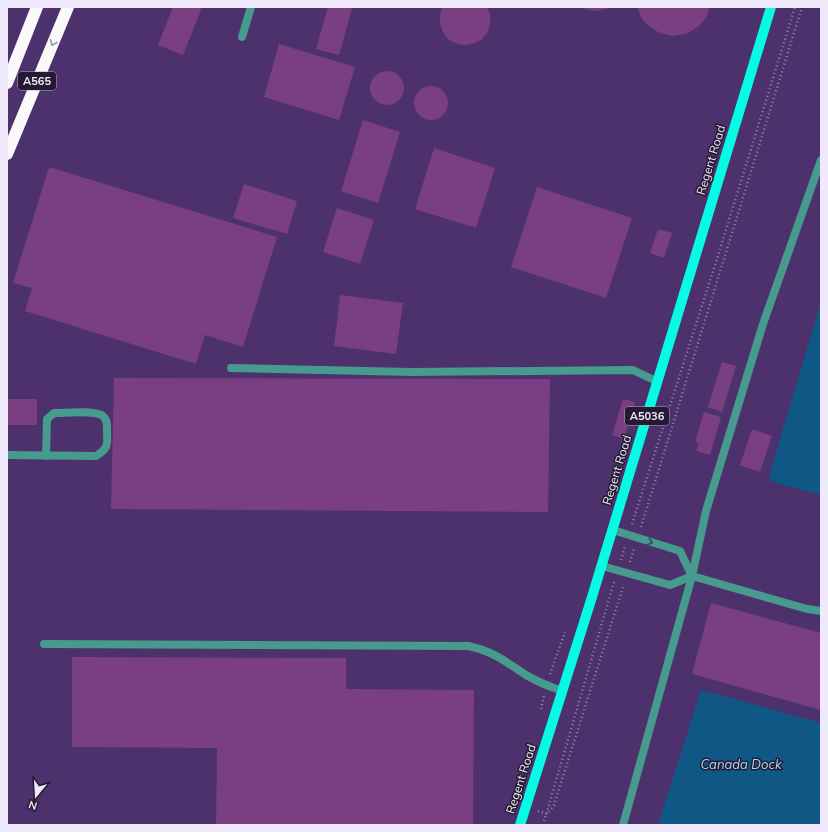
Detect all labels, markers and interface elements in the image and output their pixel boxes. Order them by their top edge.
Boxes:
one-way arrow [49,39,57,46]
road number: A565 [18,72,56,90]
street label: Regent Road [693,123,728,197]
road number: A5036 [625,407,669,425]
street label: Regent Road [599,433,634,507]
one-way arrow [646,537,653,545]
street label: Regent Road [502,742,539,816]
water label: Canada Dock [700,756,782,772]
north arrow [16,776,56,816]
text: N [27,798,39,813]

